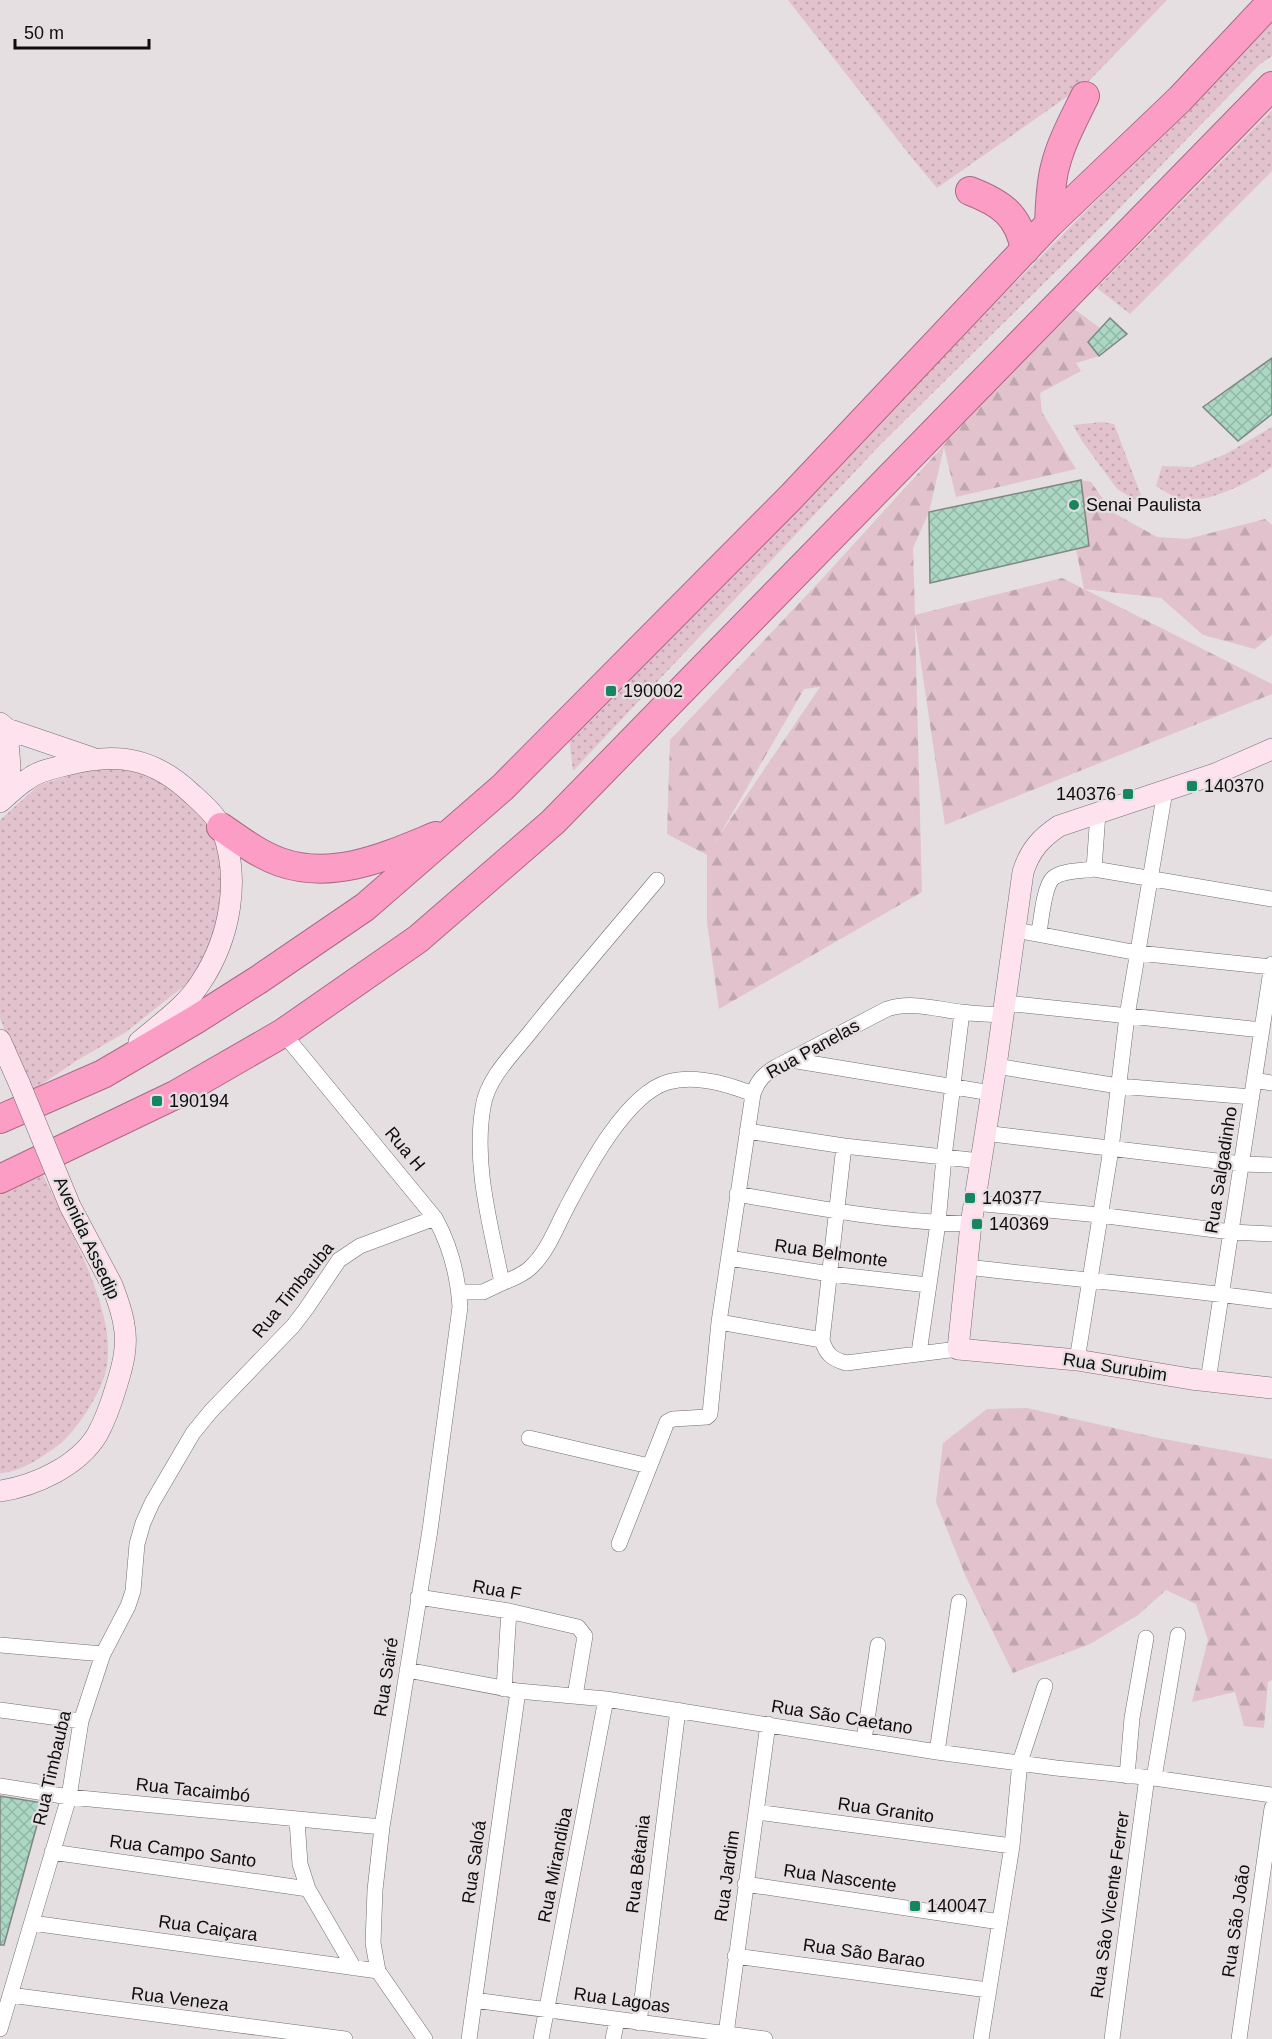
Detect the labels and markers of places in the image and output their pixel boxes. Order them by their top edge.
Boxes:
place label: Senai Paulista [1086,495,1202,515]
marker: Senai Paulista [1067,498,1081,512]
place label: 190002 [623,681,683,701]
marker: 190002 [604,684,618,698]
place label: 140370 [1204,776,1264,796]
marker: 140370 [1185,779,1199,793]
place label: 140376 [1056,784,1116,804]
marker: 140376 [1121,787,1135,801]
place label: 190194 [169,1091,229,1111]
marker: 190194 [150,1094,164,1108]
place label: 140377 [982,1188,1042,1208]
marker: 140377 [963,1191,977,1205]
place label: 140369 [989,1214,1049,1234]
marker: 140369 [970,1217,984,1231]
place label: 140047 [927,1896,987,1916]
marker: 140047 [908,1899,922,1913]

